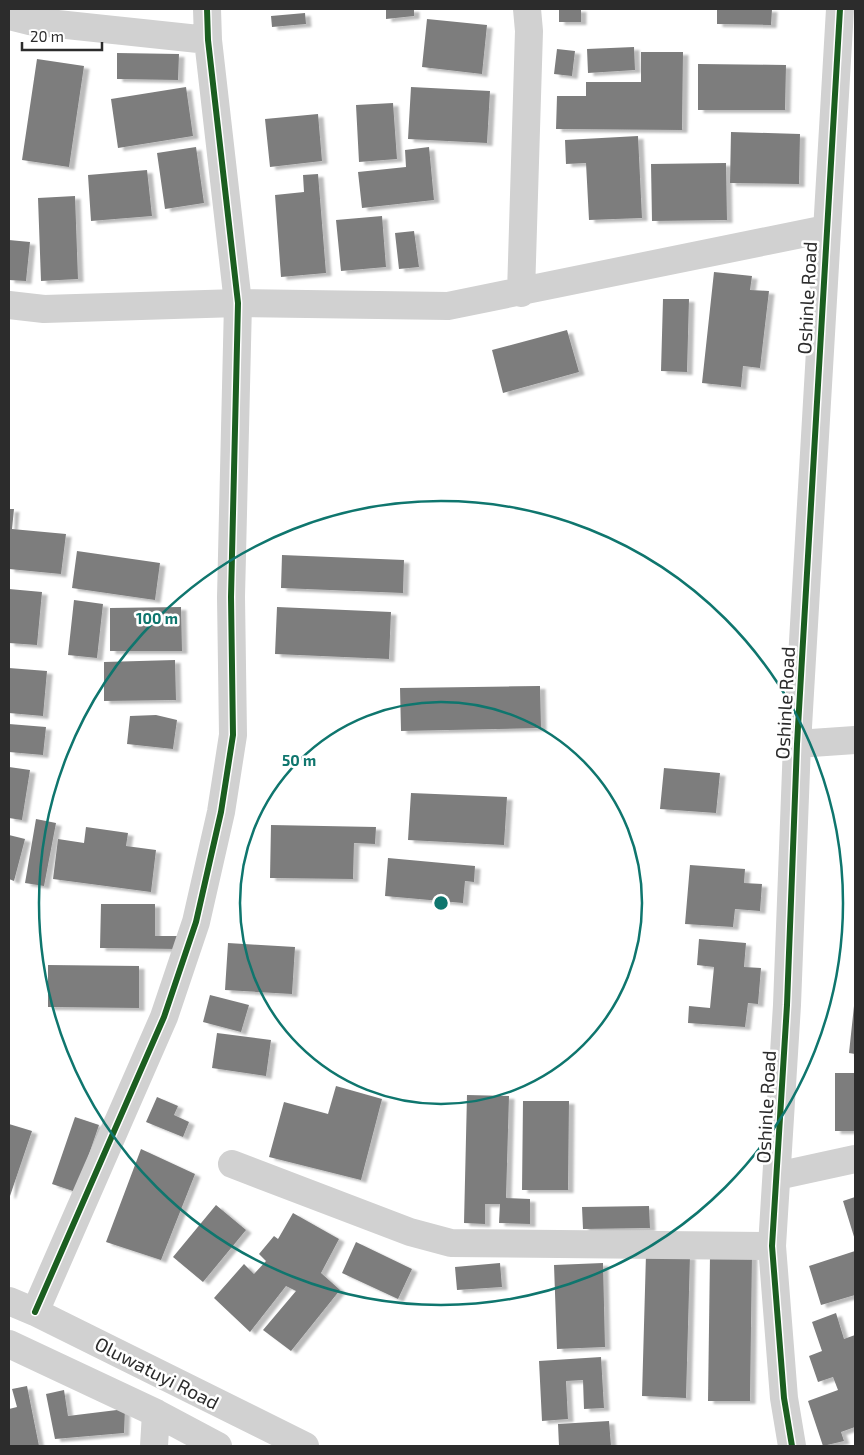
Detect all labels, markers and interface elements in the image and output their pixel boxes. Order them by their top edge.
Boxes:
scale bar [22,20,102,52]
text: 20 m [30,27,64,45]
street label: Oshinle Road [792,241,821,355]
text: 100 m [136,609,178,627]
street label: Oshinle Road [770,646,799,760]
text: 50 m [282,751,316,769]
centre of rings [432,894,450,912]
street label: Oshinle Road [751,1050,780,1164]
street label: Oluwatuyi Road [91,1331,223,1414]

